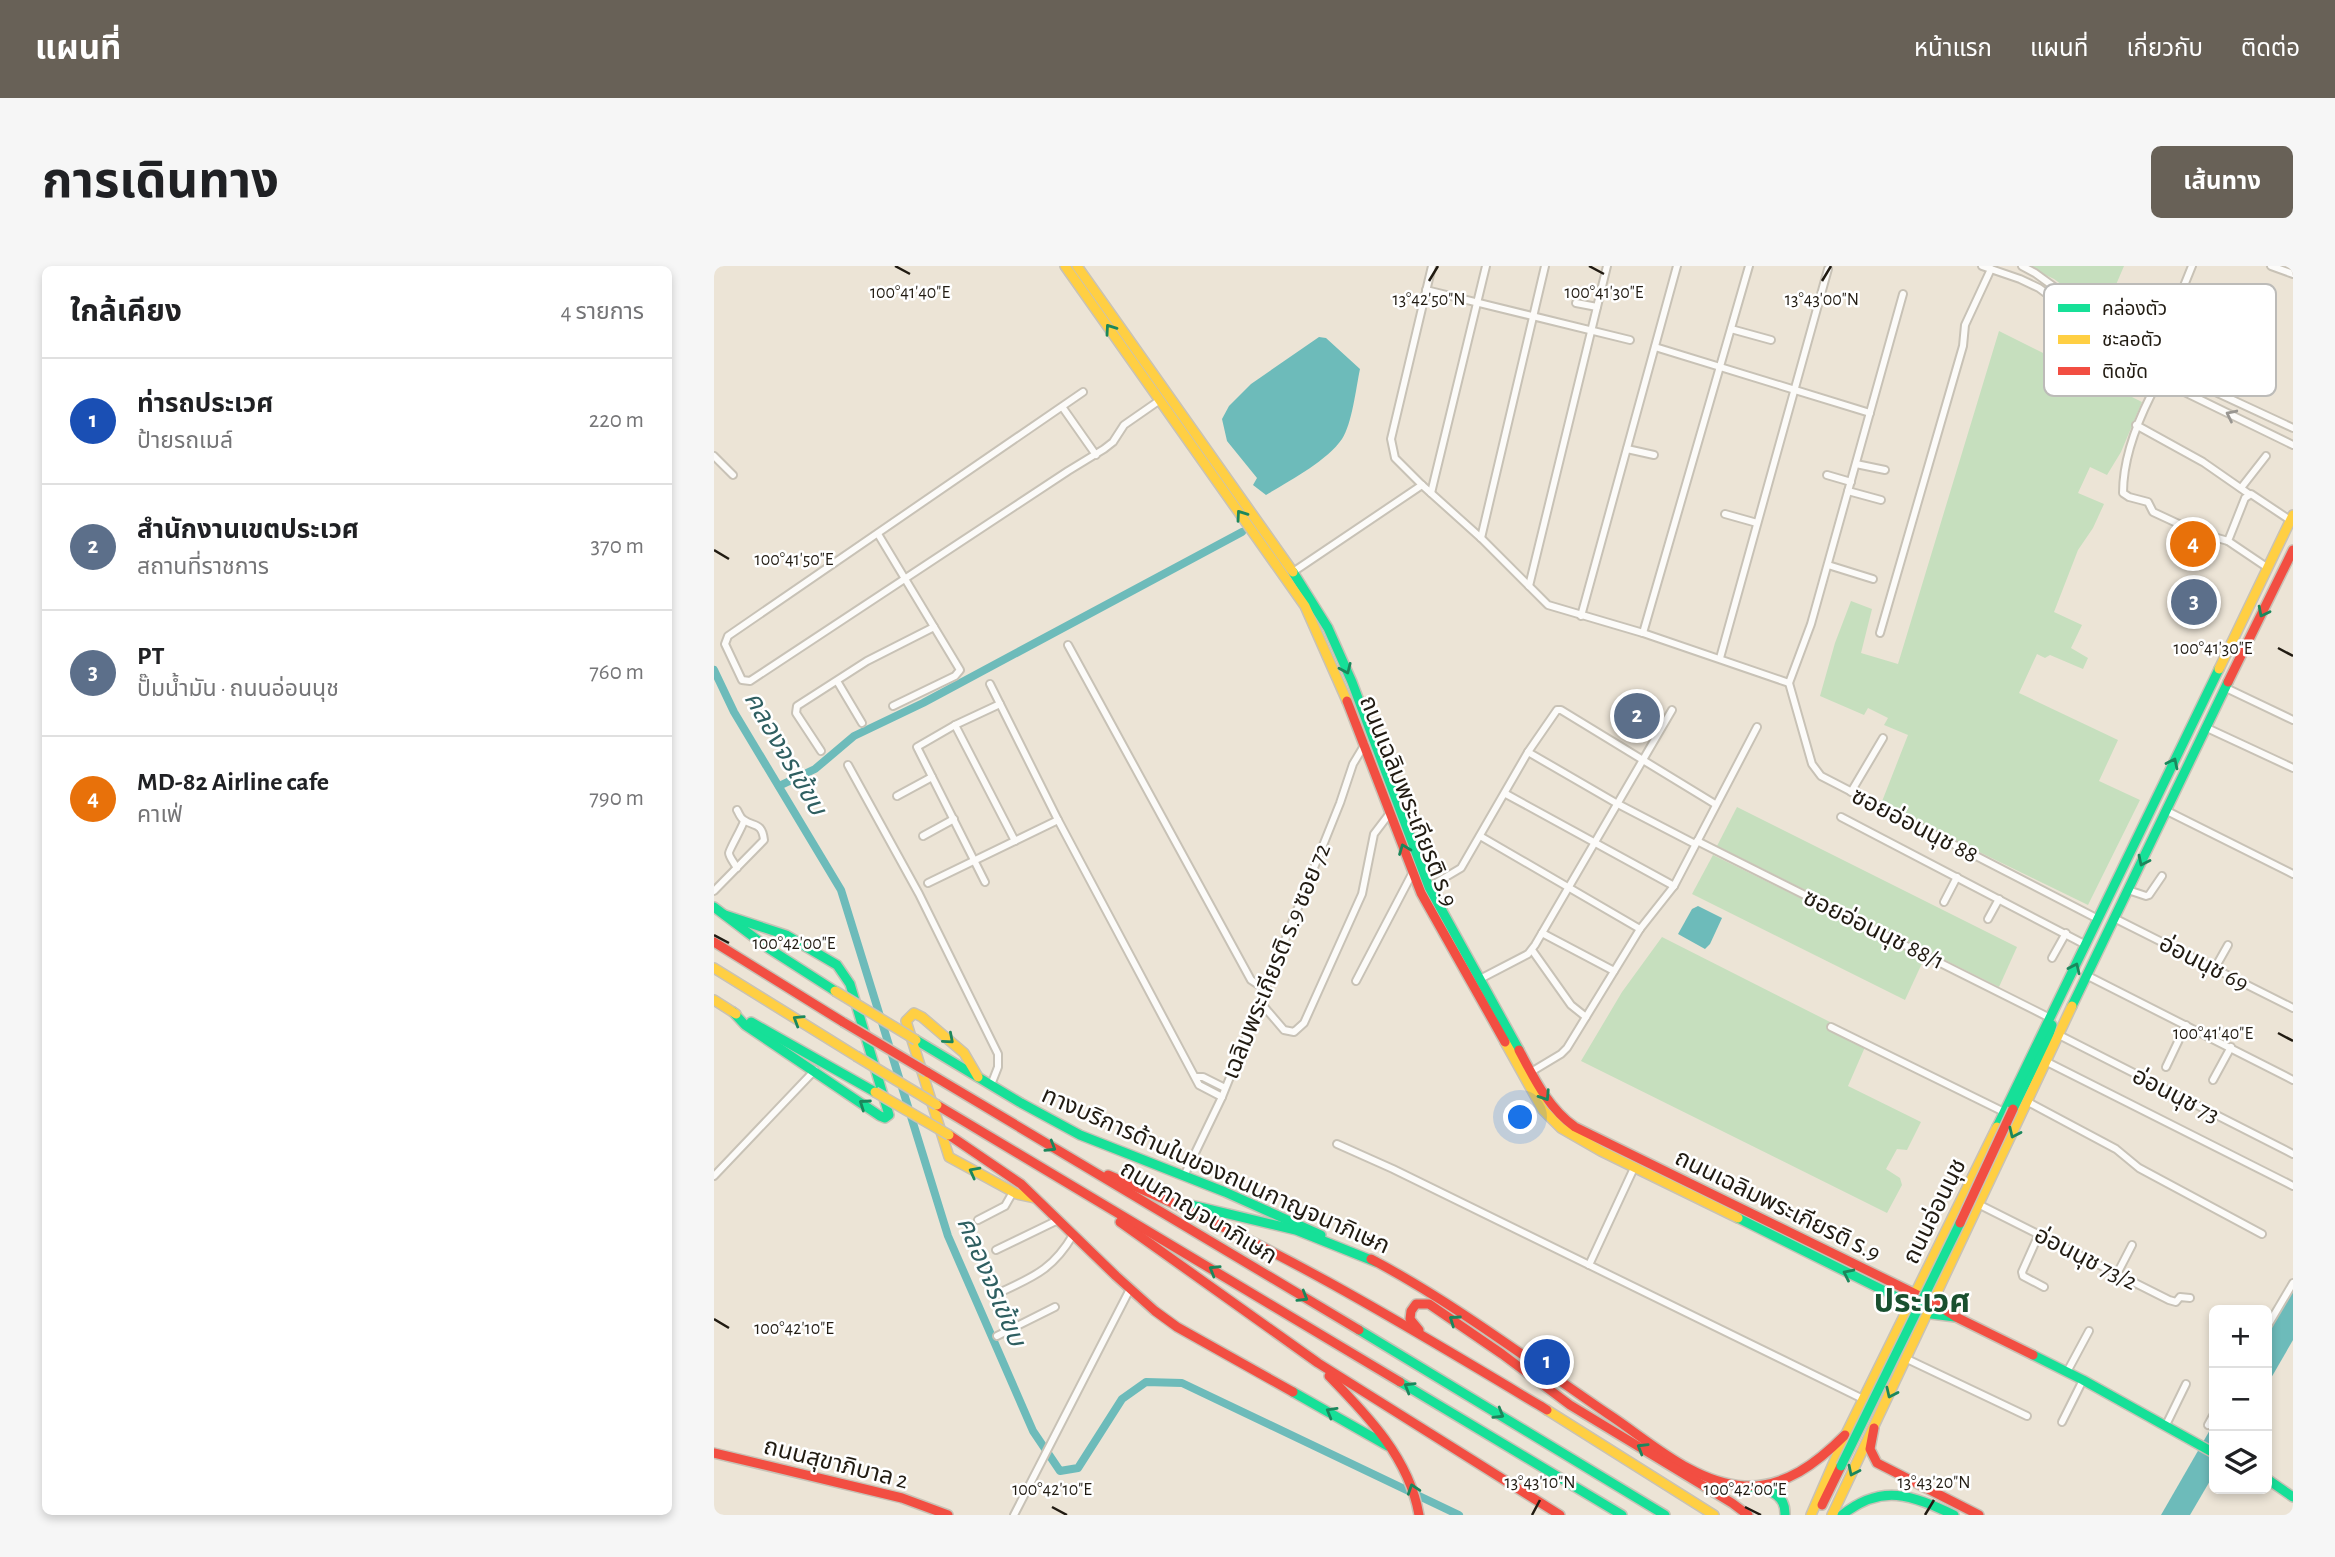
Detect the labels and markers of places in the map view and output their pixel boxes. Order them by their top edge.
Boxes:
pin: 4 [2170,518,2216,570]
pin: 3 [2171,576,2217,628]
pin: 2 [1614,690,1660,742]
pin: 1 [1524,1336,1570,1388]

